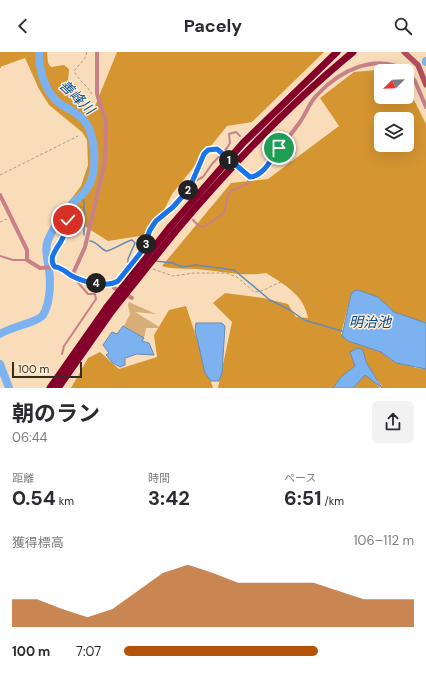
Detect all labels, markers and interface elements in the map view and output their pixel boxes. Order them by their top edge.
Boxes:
text: Pacely [184,14,242,38]
icon: back [12,15,34,37]
icon: search [392,15,414,37]
north arrow [374,64,414,104]
map controls [374,64,414,152]
water label: 善峰川 [56,76,100,119]
button: layers [374,112,414,152]
pin [262,131,296,165]
icon: arrive [268,137,290,159]
pin: 1 [219,150,239,170]
text: 1 [227,153,231,167]
pin: 2 [178,180,198,200]
text: 2 [185,183,191,197]
pin [51,203,85,237]
icon: check [57,209,79,231]
pin: 3 [136,234,156,254]
text: 3 [143,237,149,251]
pin: 4 [86,273,106,293]
text: 4 [92,276,100,290]
water label: 明治池 [349,313,393,331]
scale bar [12,360,82,379]
text: 100 m [18,362,49,376]
text: 朝のラン [12,399,100,428]
button: share [372,401,414,443]
text: 06:44 [12,429,47,446]
text: 距離 [12,471,34,485]
text: 時間 [148,471,170,485]
text: ペース [284,471,316,485]
text: 0.54 [12,485,56,511]
text: 3:42 [148,485,190,511]
text: 6:51 [284,485,321,511]
text: km [56,494,74,508]
text: /km [321,494,344,508]
text: 106–112 m [354,532,414,549]
text: 獲得標高 [12,534,64,551]
text: 100 m [12,643,50,660]
text: 7:07 [76,643,101,660]

